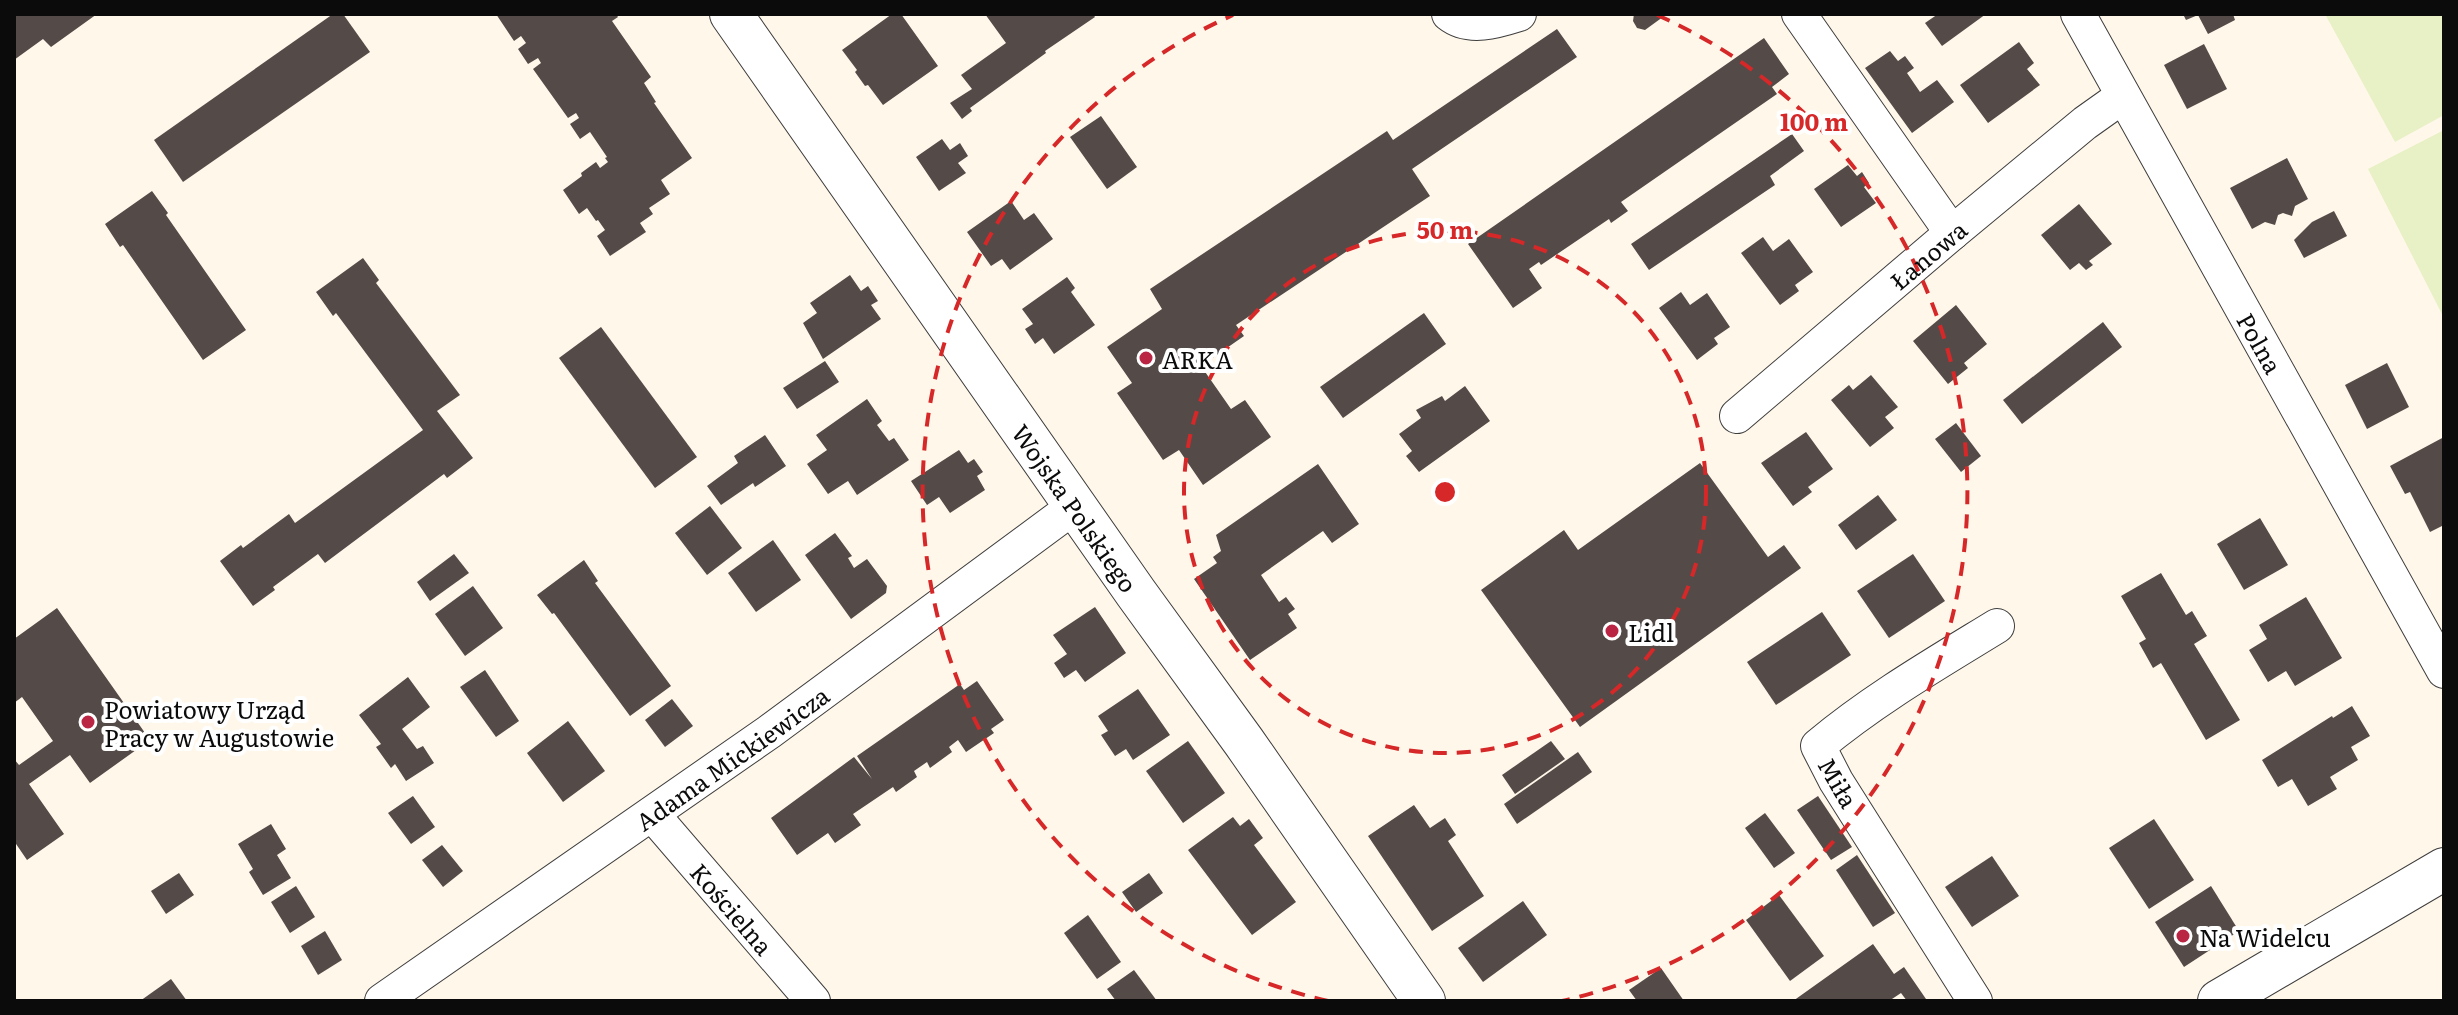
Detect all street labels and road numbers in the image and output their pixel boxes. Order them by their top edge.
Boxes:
street label: Łanowa [1881,211,1973,297]
street label: Polna [2230,306,2292,379]
street label: Wojska Polskiego [1005,416,1147,598]
street label: Adama Mickiewicza [628,677,835,838]
street label: Miła [1811,750,1867,814]
street label: Kościelna [683,854,782,962]

